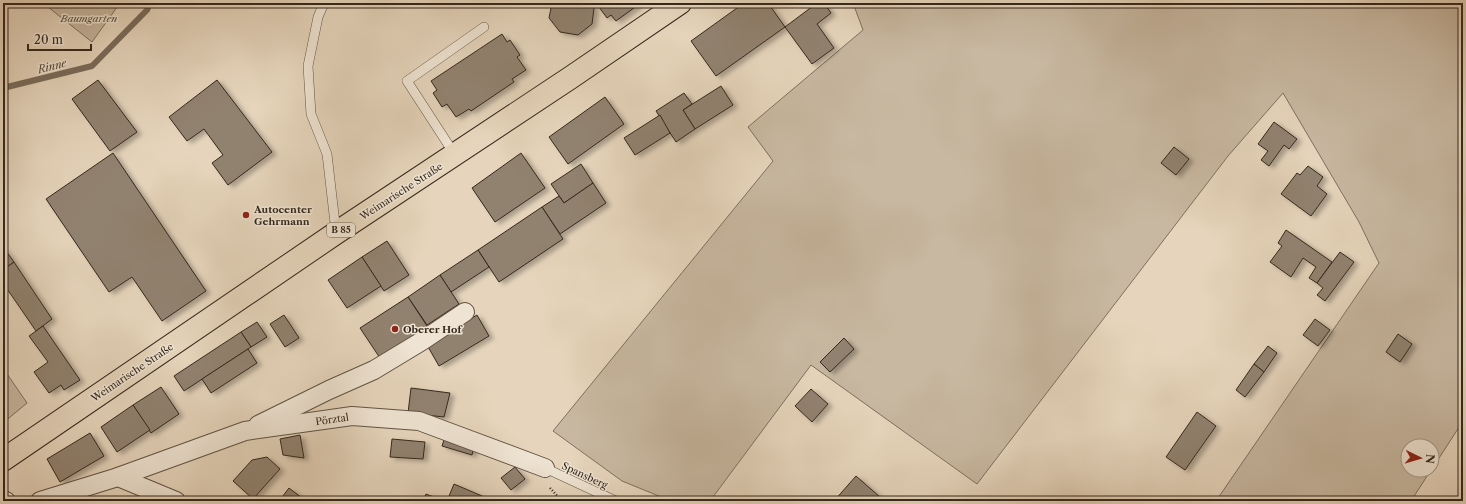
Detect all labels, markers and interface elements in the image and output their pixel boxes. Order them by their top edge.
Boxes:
park label: Baumgarten [60,12,117,25]
scale bar [28,26,91,52]
text: 20 m [34,32,63,47]
water label: Rinne [35,55,69,77]
street label: Weimarische Straße [357,160,446,224]
place label: Autocenter Gehrmann [253,203,312,228]
marker: Autocenter Gehrmann [241,210,251,220]
road number: B 85 [327,223,355,237]
place label: Oberer Hof [403,323,463,336]
marker: Oberer Hof [390,324,400,334]
street label: Weimarische Straße [88,340,176,405]
street label: Pörztal [315,411,350,428]
north arrow [1400,438,1440,478]
text: N [1423,453,1437,465]
street label: Spansberg [560,459,610,492]

